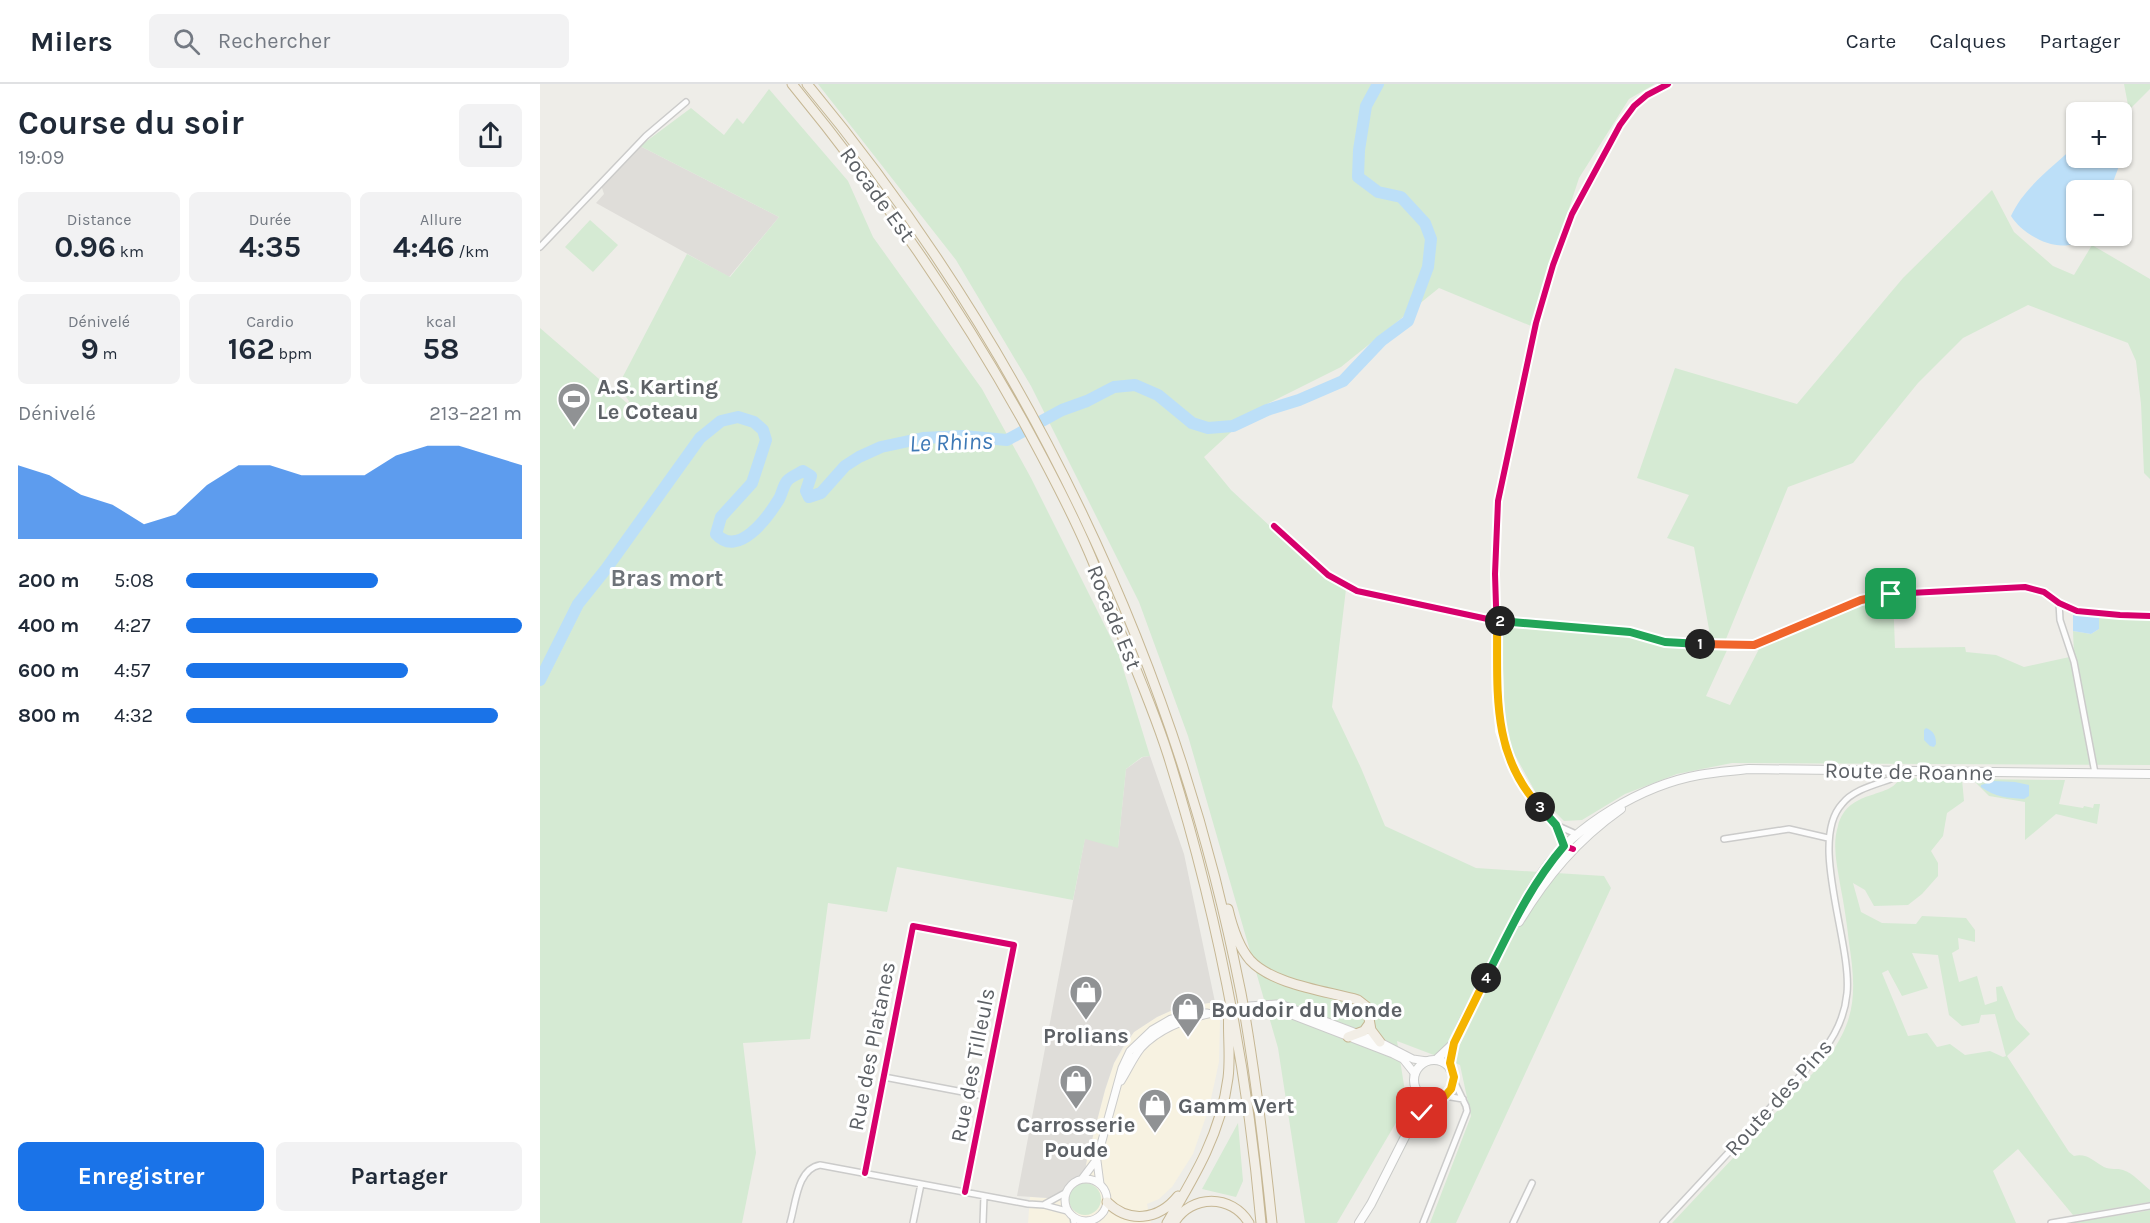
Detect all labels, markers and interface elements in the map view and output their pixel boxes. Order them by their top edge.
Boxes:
search box [149,14,569,68]
text: Milers [30,25,113,58]
icon: search [170,25,203,58]
text: Rechercher [218,28,330,54]
text: Carte [1846,29,1896,53]
text: Calques [1929,29,2007,53]
text: Partager [2040,29,2120,53]
map controls [2066,102,2132,246]
button: + [2066,102,2132,168]
text: Course du soir [18,104,244,142]
button: share [459,104,522,167]
street label: Rocade Est [834,142,920,247]
text: 19:09 [18,146,64,169]
button: − [2066,180,2132,246]
text: Distance [67,210,131,229]
text: Durée [249,210,291,229]
text: Allure [420,210,462,229]
text: 0.96 [54,229,116,265]
text: 4:35 [239,229,301,265]
text: 4:46 [393,229,455,265]
text: km [116,242,144,261]
text: /km [455,242,489,261]
text: Dénivelé [68,312,130,331]
text: Cardio [246,312,294,331]
text: kcal [426,312,456,331]
text: 9 [80,331,99,367]
text: 162 [228,331,275,367]
text: 58 [423,331,459,367]
text: m [99,344,118,363]
text: bpm [275,344,312,363]
place label: A.S. Karting Le Coteau [597,374,718,425]
sports icon: A.S. Karting Le Coteau [556,381,592,428]
text: Dénivelé [18,402,96,425]
text: 213–221 m [429,402,522,425]
water label: Le Rhins [909,427,993,457]
street label: Rocade Est [1081,561,1147,674]
district label: Bras mort [611,564,724,592]
pin [1865,568,1916,619]
text: 200 m [18,569,79,592]
text: 5:08 [114,569,154,592]
icon: arrive [1874,577,1907,610]
pin: 2 [1485,606,1515,636]
text: 2 [1495,611,1505,630]
text: 400 m [18,614,79,637]
text: 4:27 [114,614,151,637]
pin: 1 [1685,629,1715,659]
text: 1 [1697,634,1703,653]
text: 600 m [18,659,79,682]
text: 4:57 [114,659,150,682]
text: 800 m [18,704,80,727]
text: 4:32 [114,704,153,727]
street label: Route de Roanne [1824,758,1994,786]
pin: 3 [1525,792,1555,822]
text: 3 [1535,797,1545,816]
street label: Rue des Platanes [843,960,901,1133]
pin: 4 [1471,963,1501,993]
text: 4 [1481,968,1491,987]
shop icon: Prolians [1068,974,1104,1021]
street label: Rue des Tilleuls [945,986,1001,1145]
shop icon: Boudoir du Monde [1170,991,1206,1038]
place label: Boudoir du Monde [1211,997,1402,1023]
place label: Prolians [1043,1023,1129,1049]
street label: Route des Pins [1719,1034,1838,1161]
shop icon: Carrosserie Poude [1058,1063,1094,1110]
shop icon: Gamm Vert [1137,1087,1173,1134]
pin [1396,1087,1447,1138]
place label: Gamm Vert [1178,1093,1295,1119]
icon: check [1405,1096,1438,1129]
place label: Carrosserie Poude [1017,1112,1135,1163]
button: Enregistrer [18,1142,264,1211]
button: Partager [276,1142,522,1211]

